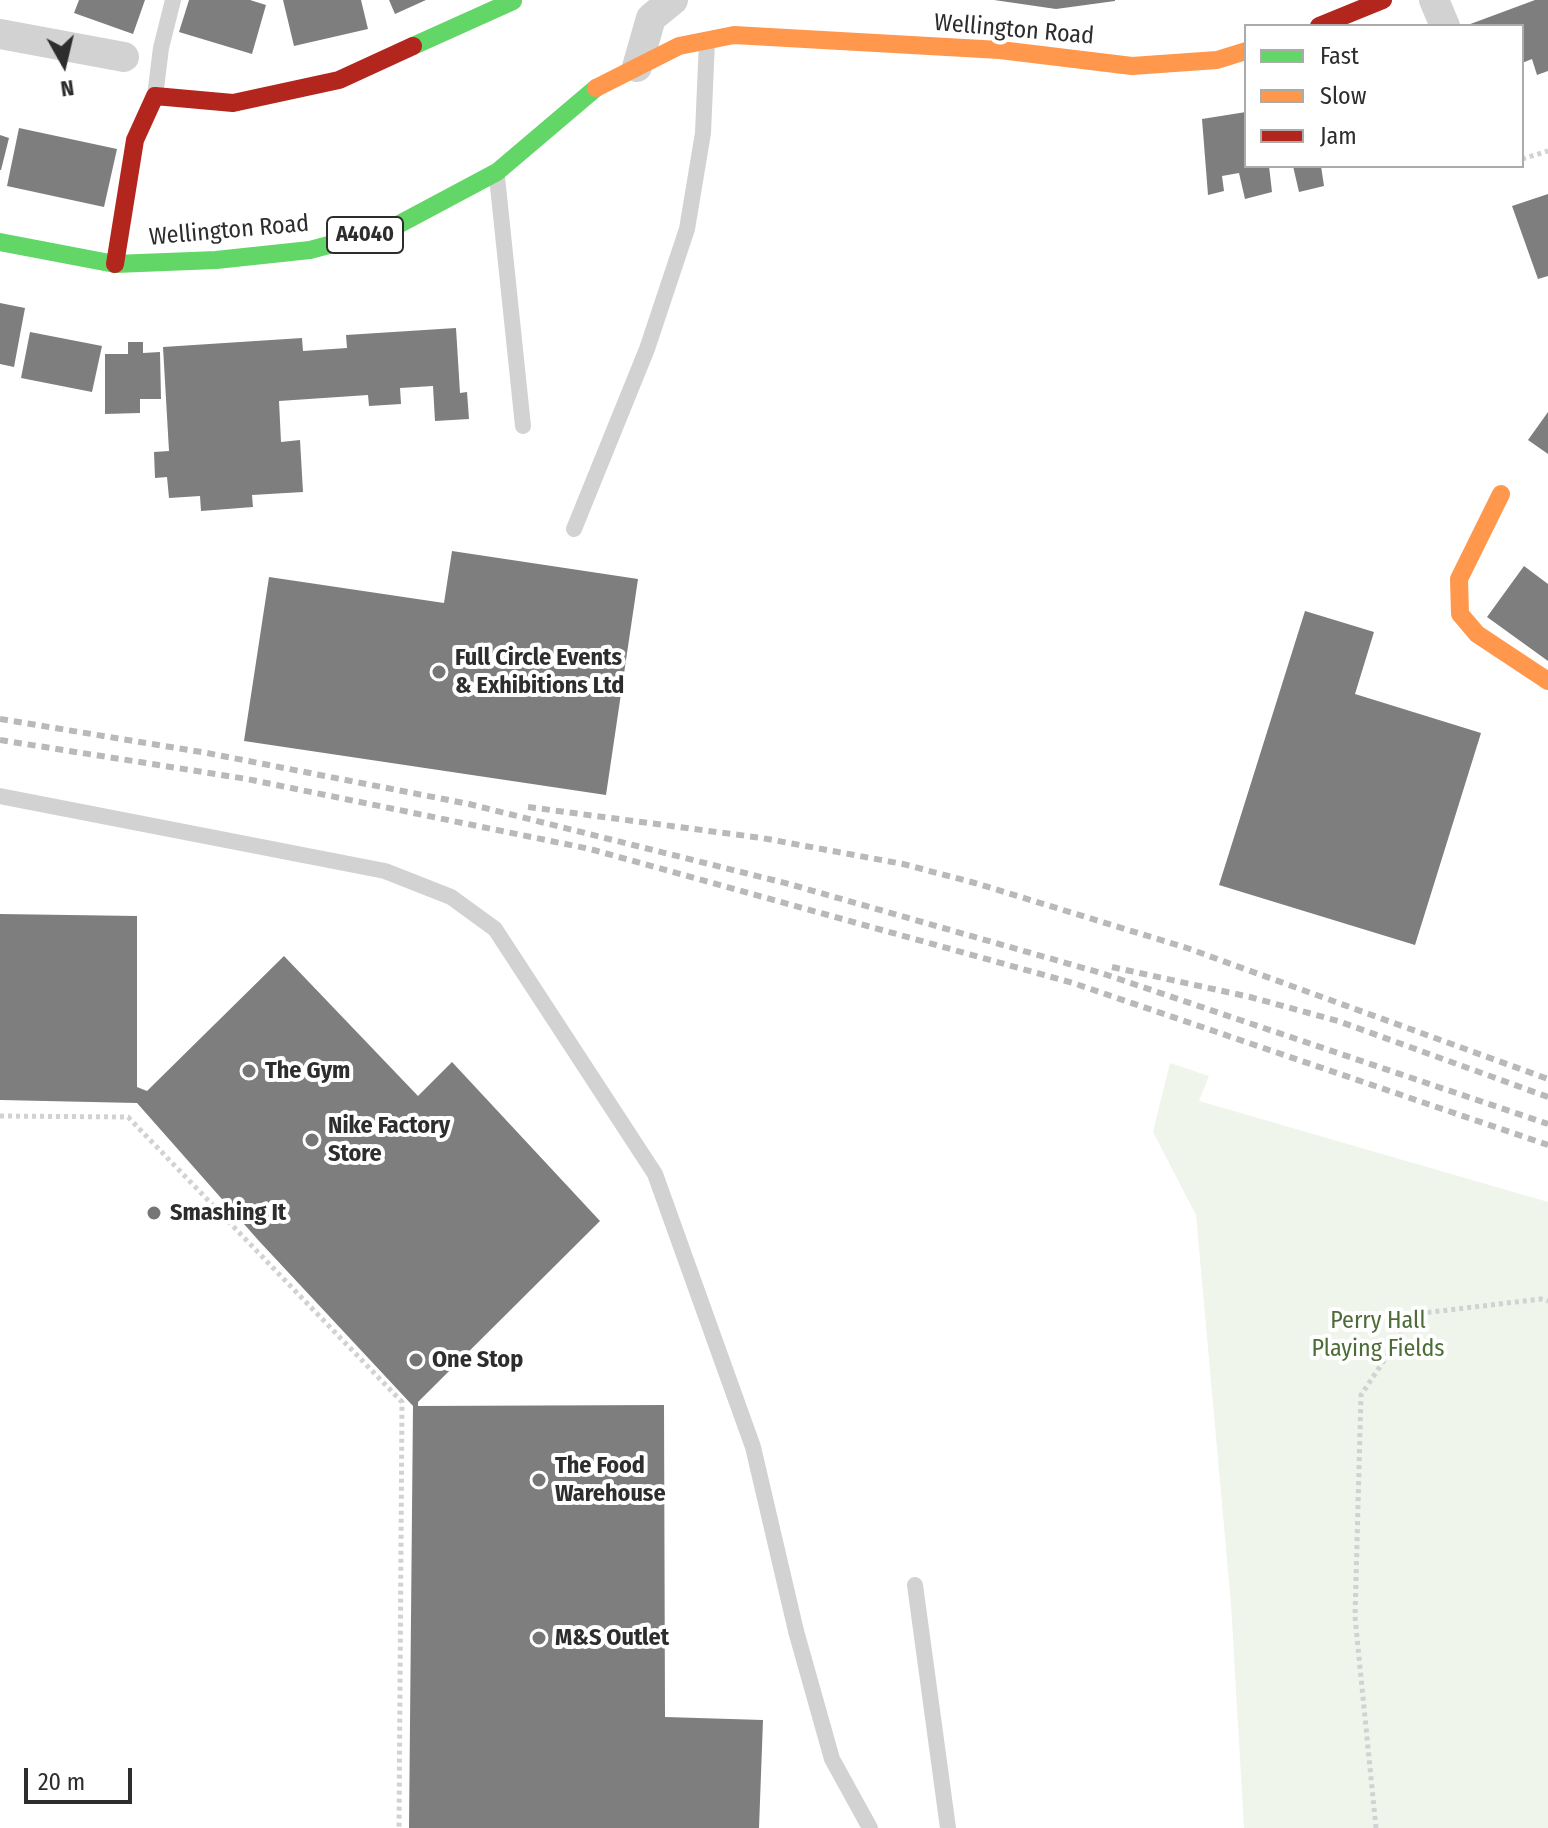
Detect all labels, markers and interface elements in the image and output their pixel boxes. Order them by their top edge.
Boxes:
street label: Wellington Road [933,9,1095,51]
north arrow [24,24,104,104]
legend [1244,24,1524,168]
text: Fast [1320,42,1359,70]
text: N [59,74,76,103]
text: Slow [1320,82,1366,110]
text: Jam [1320,122,1357,150]
street label: Wellington Road [148,210,310,252]
road number: A4040 [327,217,403,253]
place label: Full Circle Events & Exhibitions Ltd [455,644,624,700]
marker: Full Circle Events & Exhibitions Ltd [430,663,448,681]
place label: The Gym [265,1057,350,1085]
marker: The Gym [240,1062,258,1080]
place label: Nike Factory Store [328,1112,450,1168]
marker: Nike Factory Store [303,1131,321,1149]
place label: Smashing It [170,1199,286,1227]
marker: Smashing It [145,1204,163,1222]
park label: Perry Hall Playing Fields [1311,1307,1445,1363]
place label: One Stop [432,1346,523,1374]
marker: One Stop [407,1351,425,1369]
place label: The Food Warehouse [555,1452,666,1508]
marker: The Food Warehouse [530,1471,548,1489]
place label: M&S Outlet [555,1624,669,1652]
marker: M&S Outlet [530,1629,548,1647]
scale bar [28,1752,136,1802]
text: 20 m [38,1768,85,1796]

